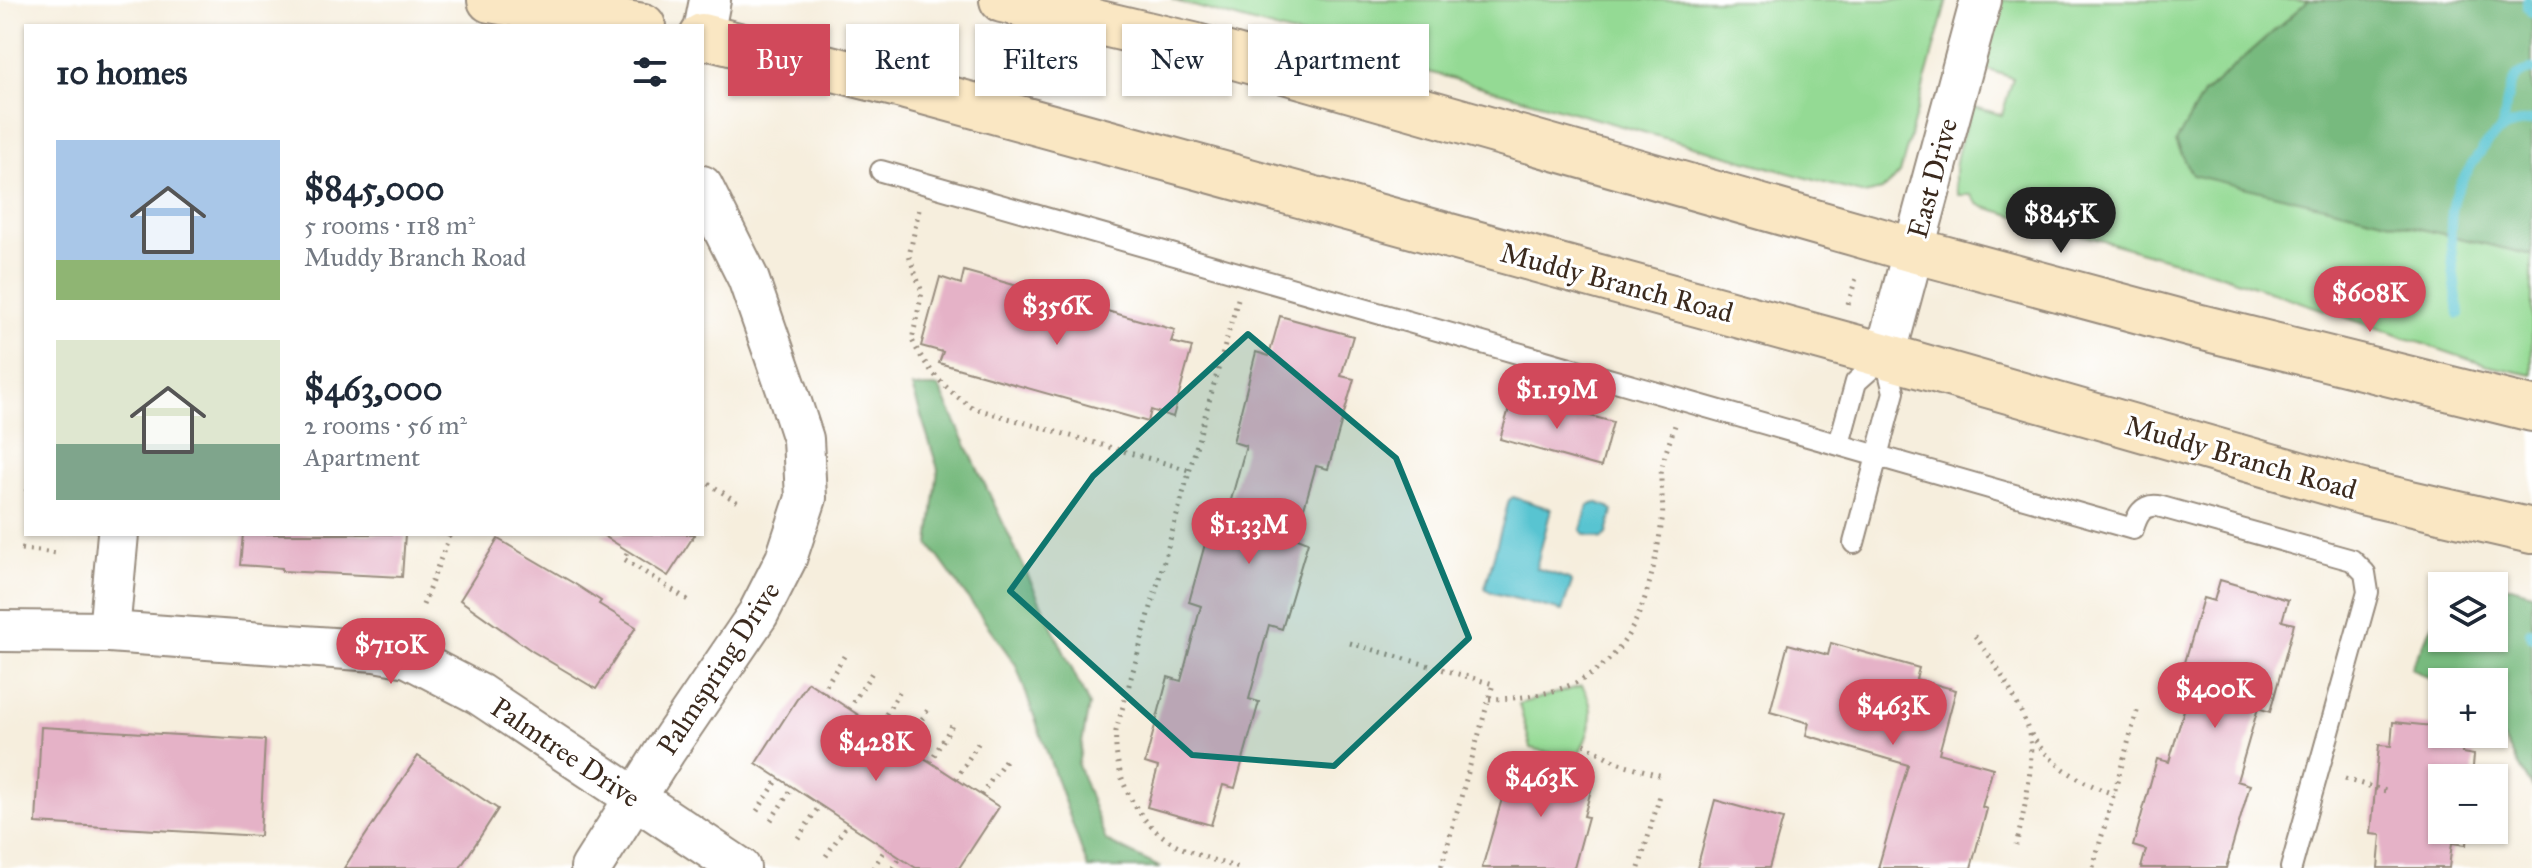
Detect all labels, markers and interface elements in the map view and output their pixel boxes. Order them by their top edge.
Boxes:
chip: Buy [728,24,830,96]
chip: Rent [846,24,959,96]
chip: Filters [975,24,1106,96]
chip: New [1122,24,1232,96]
chip: Apartment [1248,24,1429,96]
icon: filters [628,50,672,94]
text: 10 homes [56,52,187,93]
street label: East Drive [1900,114,1965,242]
text: $845,000 [304,168,445,209]
icon: home [120,172,216,268]
pin: $845K [2005,187,2117,255]
text: $845K [2024,197,2098,229]
text: 5 rooms · 118 m² [304,209,475,241]
street label: Muddy Branch Road [1497,235,1737,330]
text: Muddy Branch Road [304,241,526,273]
pin: $608K [2314,266,2426,334]
text: $608K [2332,276,2408,308]
pin: $356K [1001,279,1113,347]
text: $356K [1022,289,1092,321]
pin: $1.19M [1492,363,1622,431]
text: $463,000 [304,368,443,409]
icon: home [120,372,216,468]
text: $1.19M [1516,373,1598,405]
street label: Muddy Branch Road [2121,408,2361,507]
text: 2 rooms · 56 m² [304,409,467,441]
text: Apartment [304,441,420,473]
pin: $1.33M [1184,498,1314,566]
text: $1.33M [1210,508,1288,540]
map controls [2428,572,2508,844]
button: layers [2428,572,2508,652]
street label: Palmspring Drive [649,575,787,762]
pin: $710K [335,618,447,686]
text: $710K [354,628,428,660]
pin: $400K [2159,662,2271,730]
button: + [2428,668,2508,748]
text: $400K [2176,672,2254,704]
pin: $463K [1837,679,1949,747]
text: $463K [1857,689,1929,721]
street label: Palmtree Drive [484,690,647,815]
pin: $428K [820,715,932,783]
text: $428K [838,725,914,757]
pin: $463K [1485,751,1597,819]
text: $463K [1505,761,1577,793]
button: − [2428,764,2508,844]

